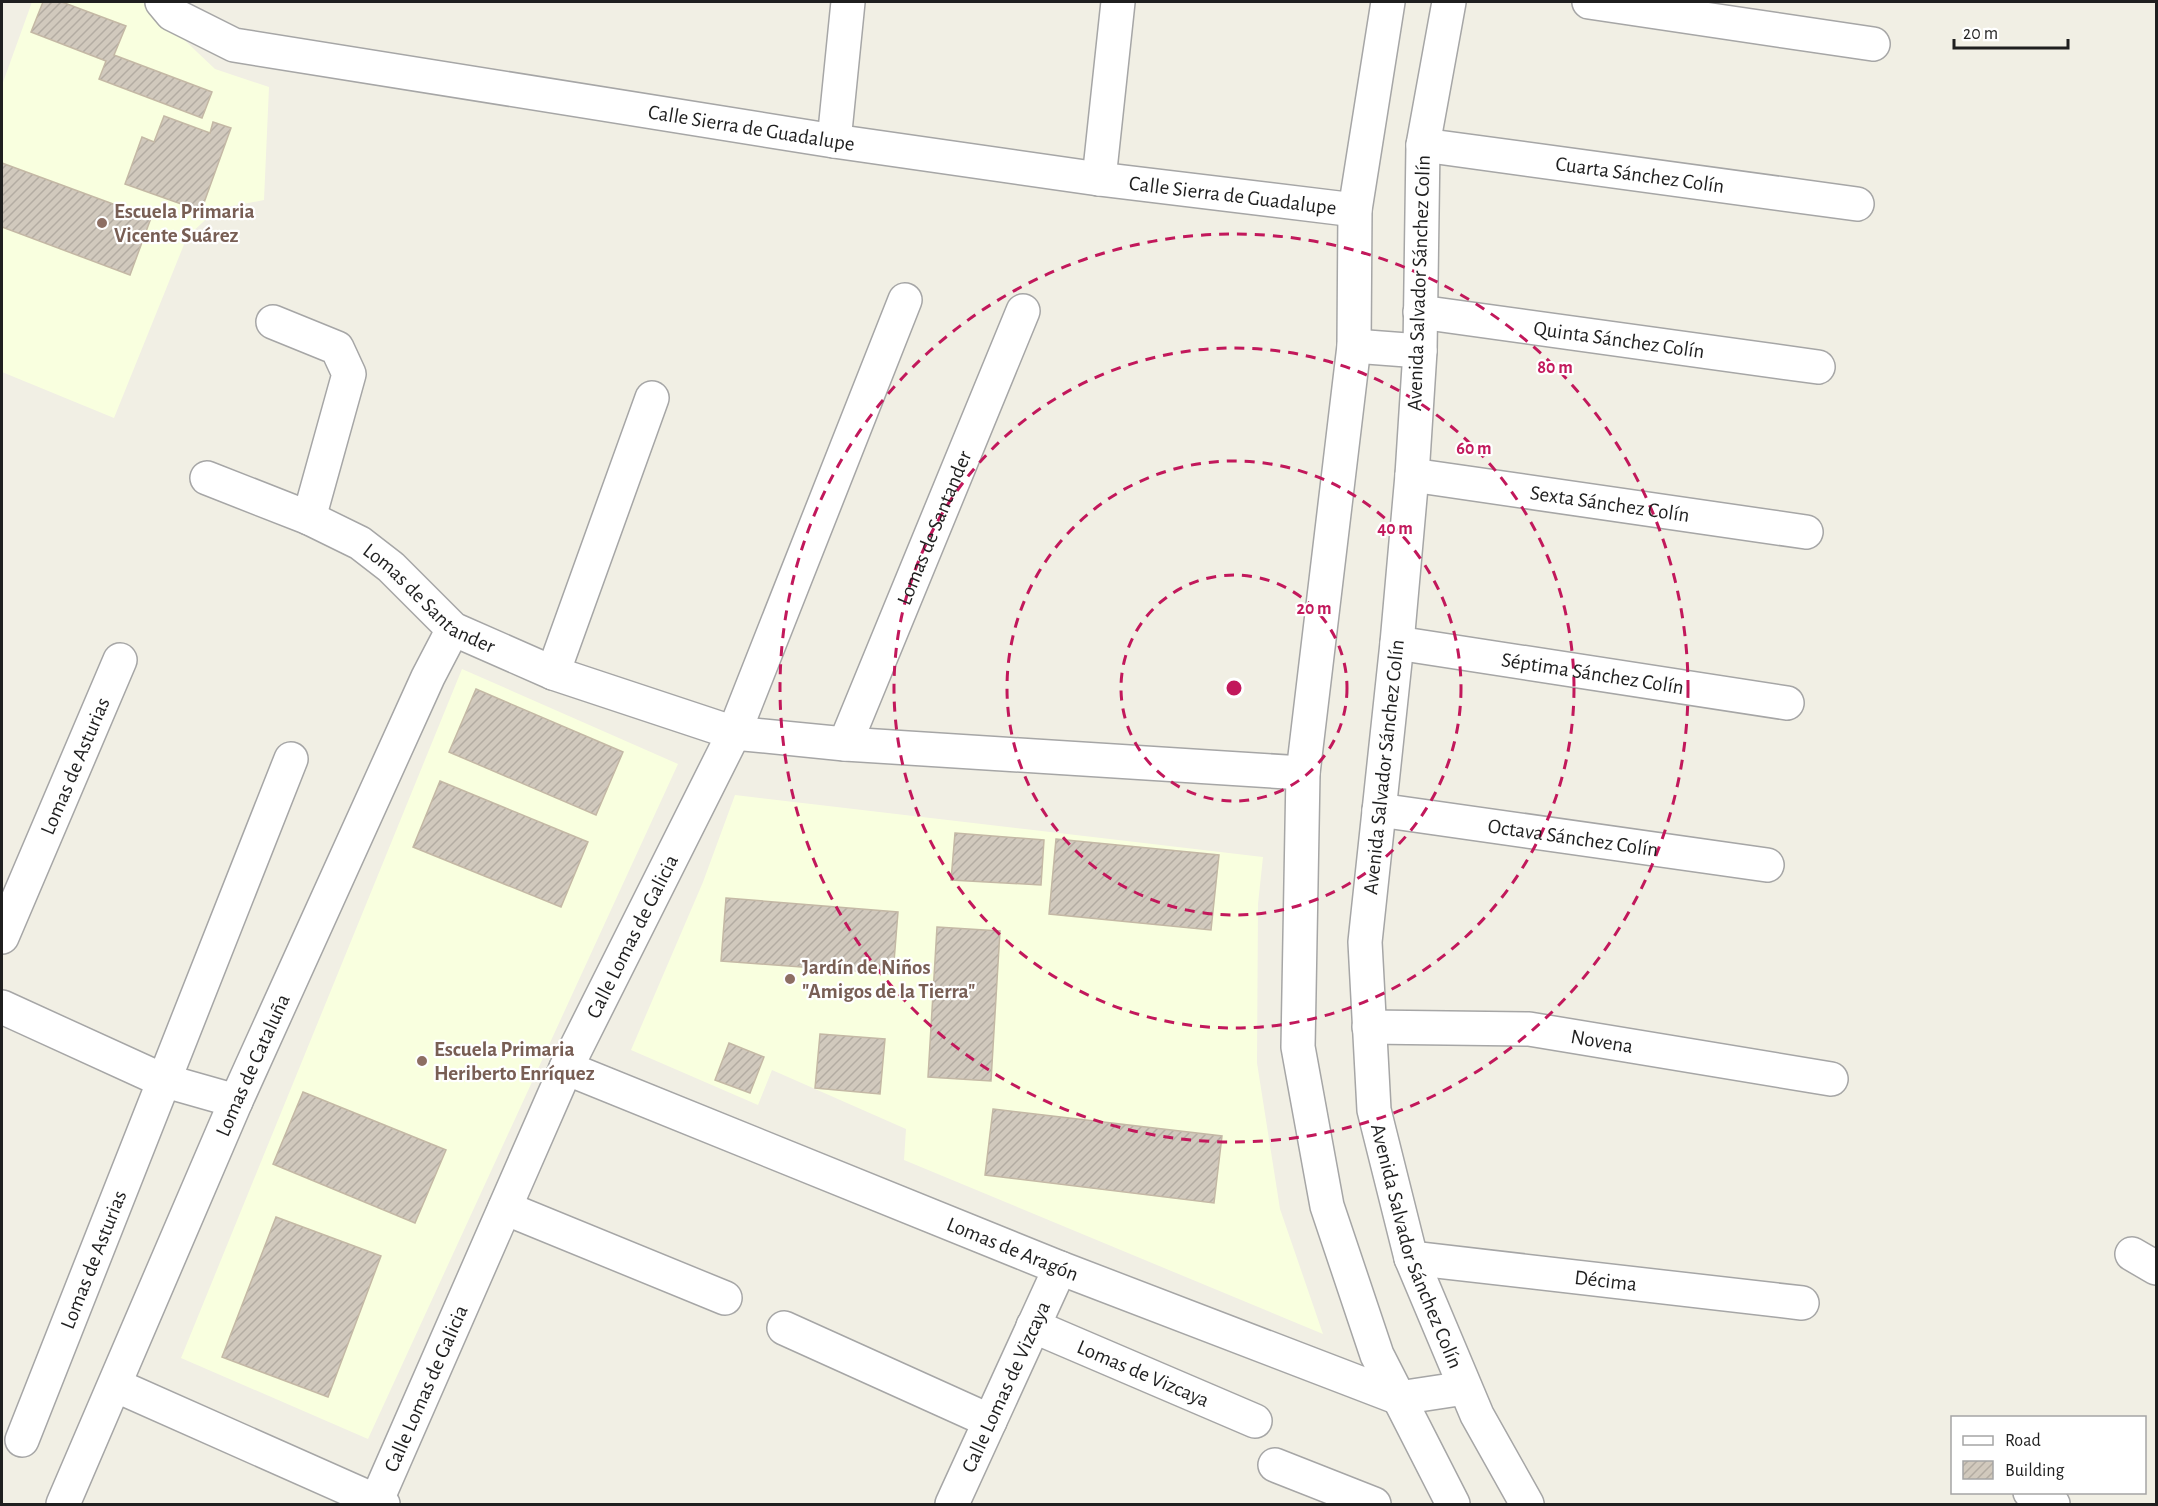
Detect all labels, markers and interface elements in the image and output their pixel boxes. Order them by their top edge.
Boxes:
scale bar [1954,12,2068,50]
text: 20 m [1963,25,1998,43]
street label: Calle Sierra de Guadalupe [647,101,856,154]
street label: Cuarta Sánchez Colín [1554,153,1726,196]
street label: Avenida Salvador Sánchez Colín [1404,155,1434,411]
street label: Calle Sierra de Guadalupe [1128,172,1338,218]
place label: Escuela Primaria Vicente Suárez [114,201,255,246]
marker: Escuela Primaria Vicente Suárez [95,216,109,230]
street label: Quinta Sánchez Colín [1532,317,1706,362]
text: 80 m [1537,359,1573,377]
text: 60 m [1456,440,1492,458]
street label: Lomas de Santander [893,447,975,608]
street label: Sexta Sánchez Colín [1529,482,1691,526]
text: 40 m [1377,520,1413,538]
street label: Lomas de Santander [359,539,499,657]
text: 20 m [1296,600,1332,618]
street label: Avenida Salvador Sánchez Colín [1360,638,1408,896]
street label: Séptima Sánchez Colín [1500,649,1685,697]
centre of rings [1224,678,1244,698]
street label: Lomas de Asturias [36,694,113,838]
street label: Octava Sánchez Colín [1486,815,1660,860]
street label: Calle Lomas de Galicia [582,851,682,1021]
place label: Jardín de Niños "Amigos de la Tierra" [802,957,976,1002]
marker: Jardín de Niños "Amigos de la Tierra" [783,972,797,986]
street label: Lomas de Cataluña [212,990,294,1139]
street label: Novena [1569,1026,1635,1057]
place label: Escuela Primaria Heriberto Enríquez [434,1039,595,1084]
marker: Escuela Primaria Heriberto Enríquez [415,1054,429,1068]
street label: Avenida Salvador Sánchez Colín [1367,1122,1467,1371]
street label: Lomas de Asturias [57,1187,130,1332]
street label: Lomas de Aragón [944,1213,1081,1285]
street label: Décima [1573,1266,1638,1294]
street label: Calle Lomas de Vizcaya [958,1298,1054,1475]
street label: Calle Lomas de Galicia [380,1302,472,1475]
street label: Lomas de Vizcaya [1074,1336,1213,1411]
legend [1951,1416,2146,1494]
text: Road [2005,1432,2041,1450]
text: Building [2005,1462,2065,1480]

